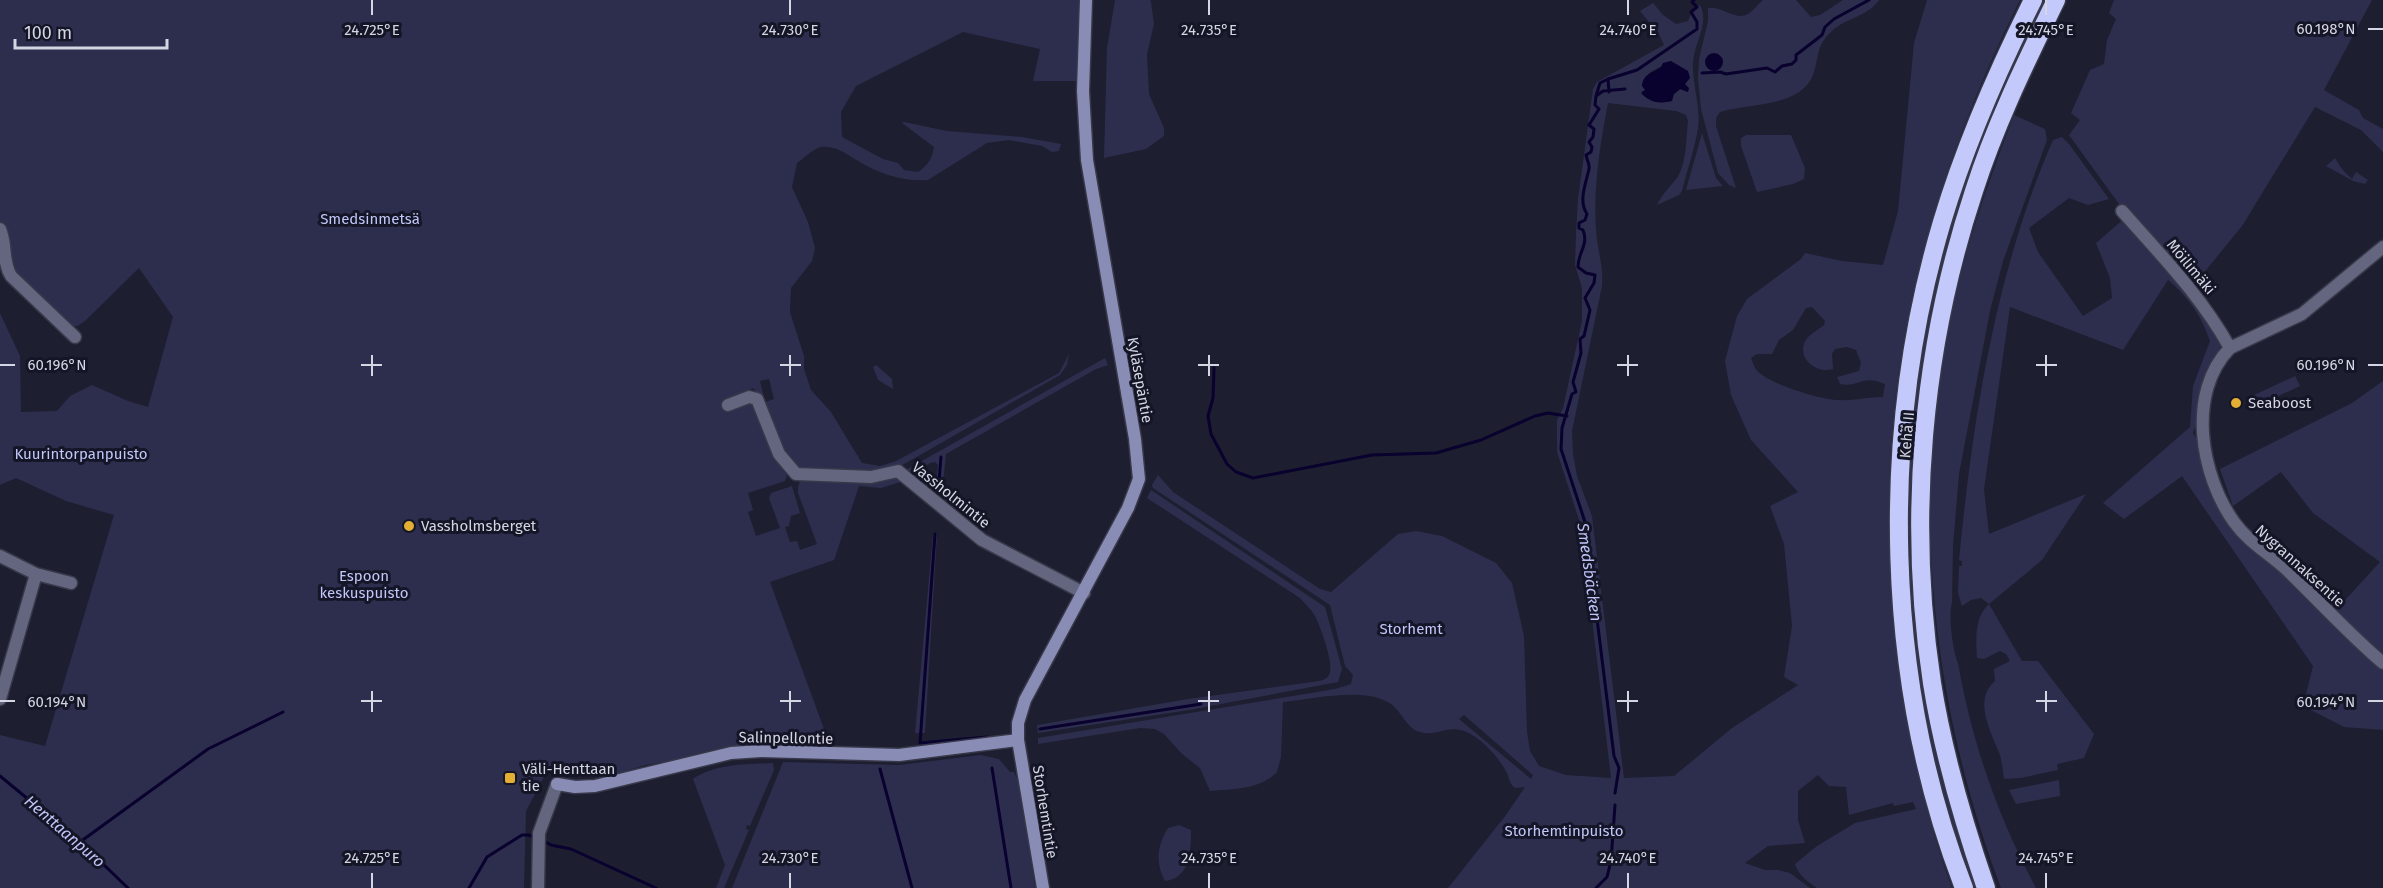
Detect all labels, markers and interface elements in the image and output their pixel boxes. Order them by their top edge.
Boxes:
scale bar [15,12,166,50]
text: 60.198°N [2296,20,2356,38]
text: 24.725°E [344,21,400,39]
text: 24.730°E [762,21,818,39]
text: 24.735°E [1181,21,1237,39]
text: 24.740°E [1600,21,1656,39]
text: 24.745°E [2018,21,2074,39]
text: 100 m [24,22,72,44]
park label: Smedsinmetsä [320,210,420,228]
street label: Möilimäki [2163,236,2219,298]
street label: Kyläsepäntie [1124,336,1156,424]
text: 60.196°N [28,356,86,374]
text: 60.196°N [2297,356,2355,374]
place label: Seaboost [2248,394,2312,412]
marker: Seaboost [2229,396,2243,410]
street label: Kehä II [1896,411,1918,459]
park label: Kuurintorpanpuisto [14,445,148,463]
street label: Vassholmintie [908,458,994,532]
place label: Vassholmsberget [421,517,537,535]
marker: Vassholmsberget [402,519,416,533]
water label: Smedsbäcken [1573,521,1606,623]
street label: Nygrannaksentie [2252,521,2348,611]
park label: Espoon keskuspuisto [320,567,408,602]
park label: Storhemt [1379,620,1443,638]
text: 60.194°N [28,693,86,711]
text: 60.194°N [2297,693,2355,711]
street label: Salinpellontie [738,728,834,748]
place label: Väli-Henttaan tie [522,760,615,795]
street label: Storhemtintie [1029,764,1061,860]
marker: Väli-Henttaan tie [503,771,517,785]
water label: Henttaanpuro [21,791,109,871]
park label: Storhemtinpuisto [1505,822,1624,840]
text: 24.725°E [344,849,400,867]
text: 24.730°E [762,849,818,867]
text: 24.735°E [1181,849,1237,867]
text: 24.740°E [1600,849,1656,867]
text: 24.745°E [2018,849,2074,867]

